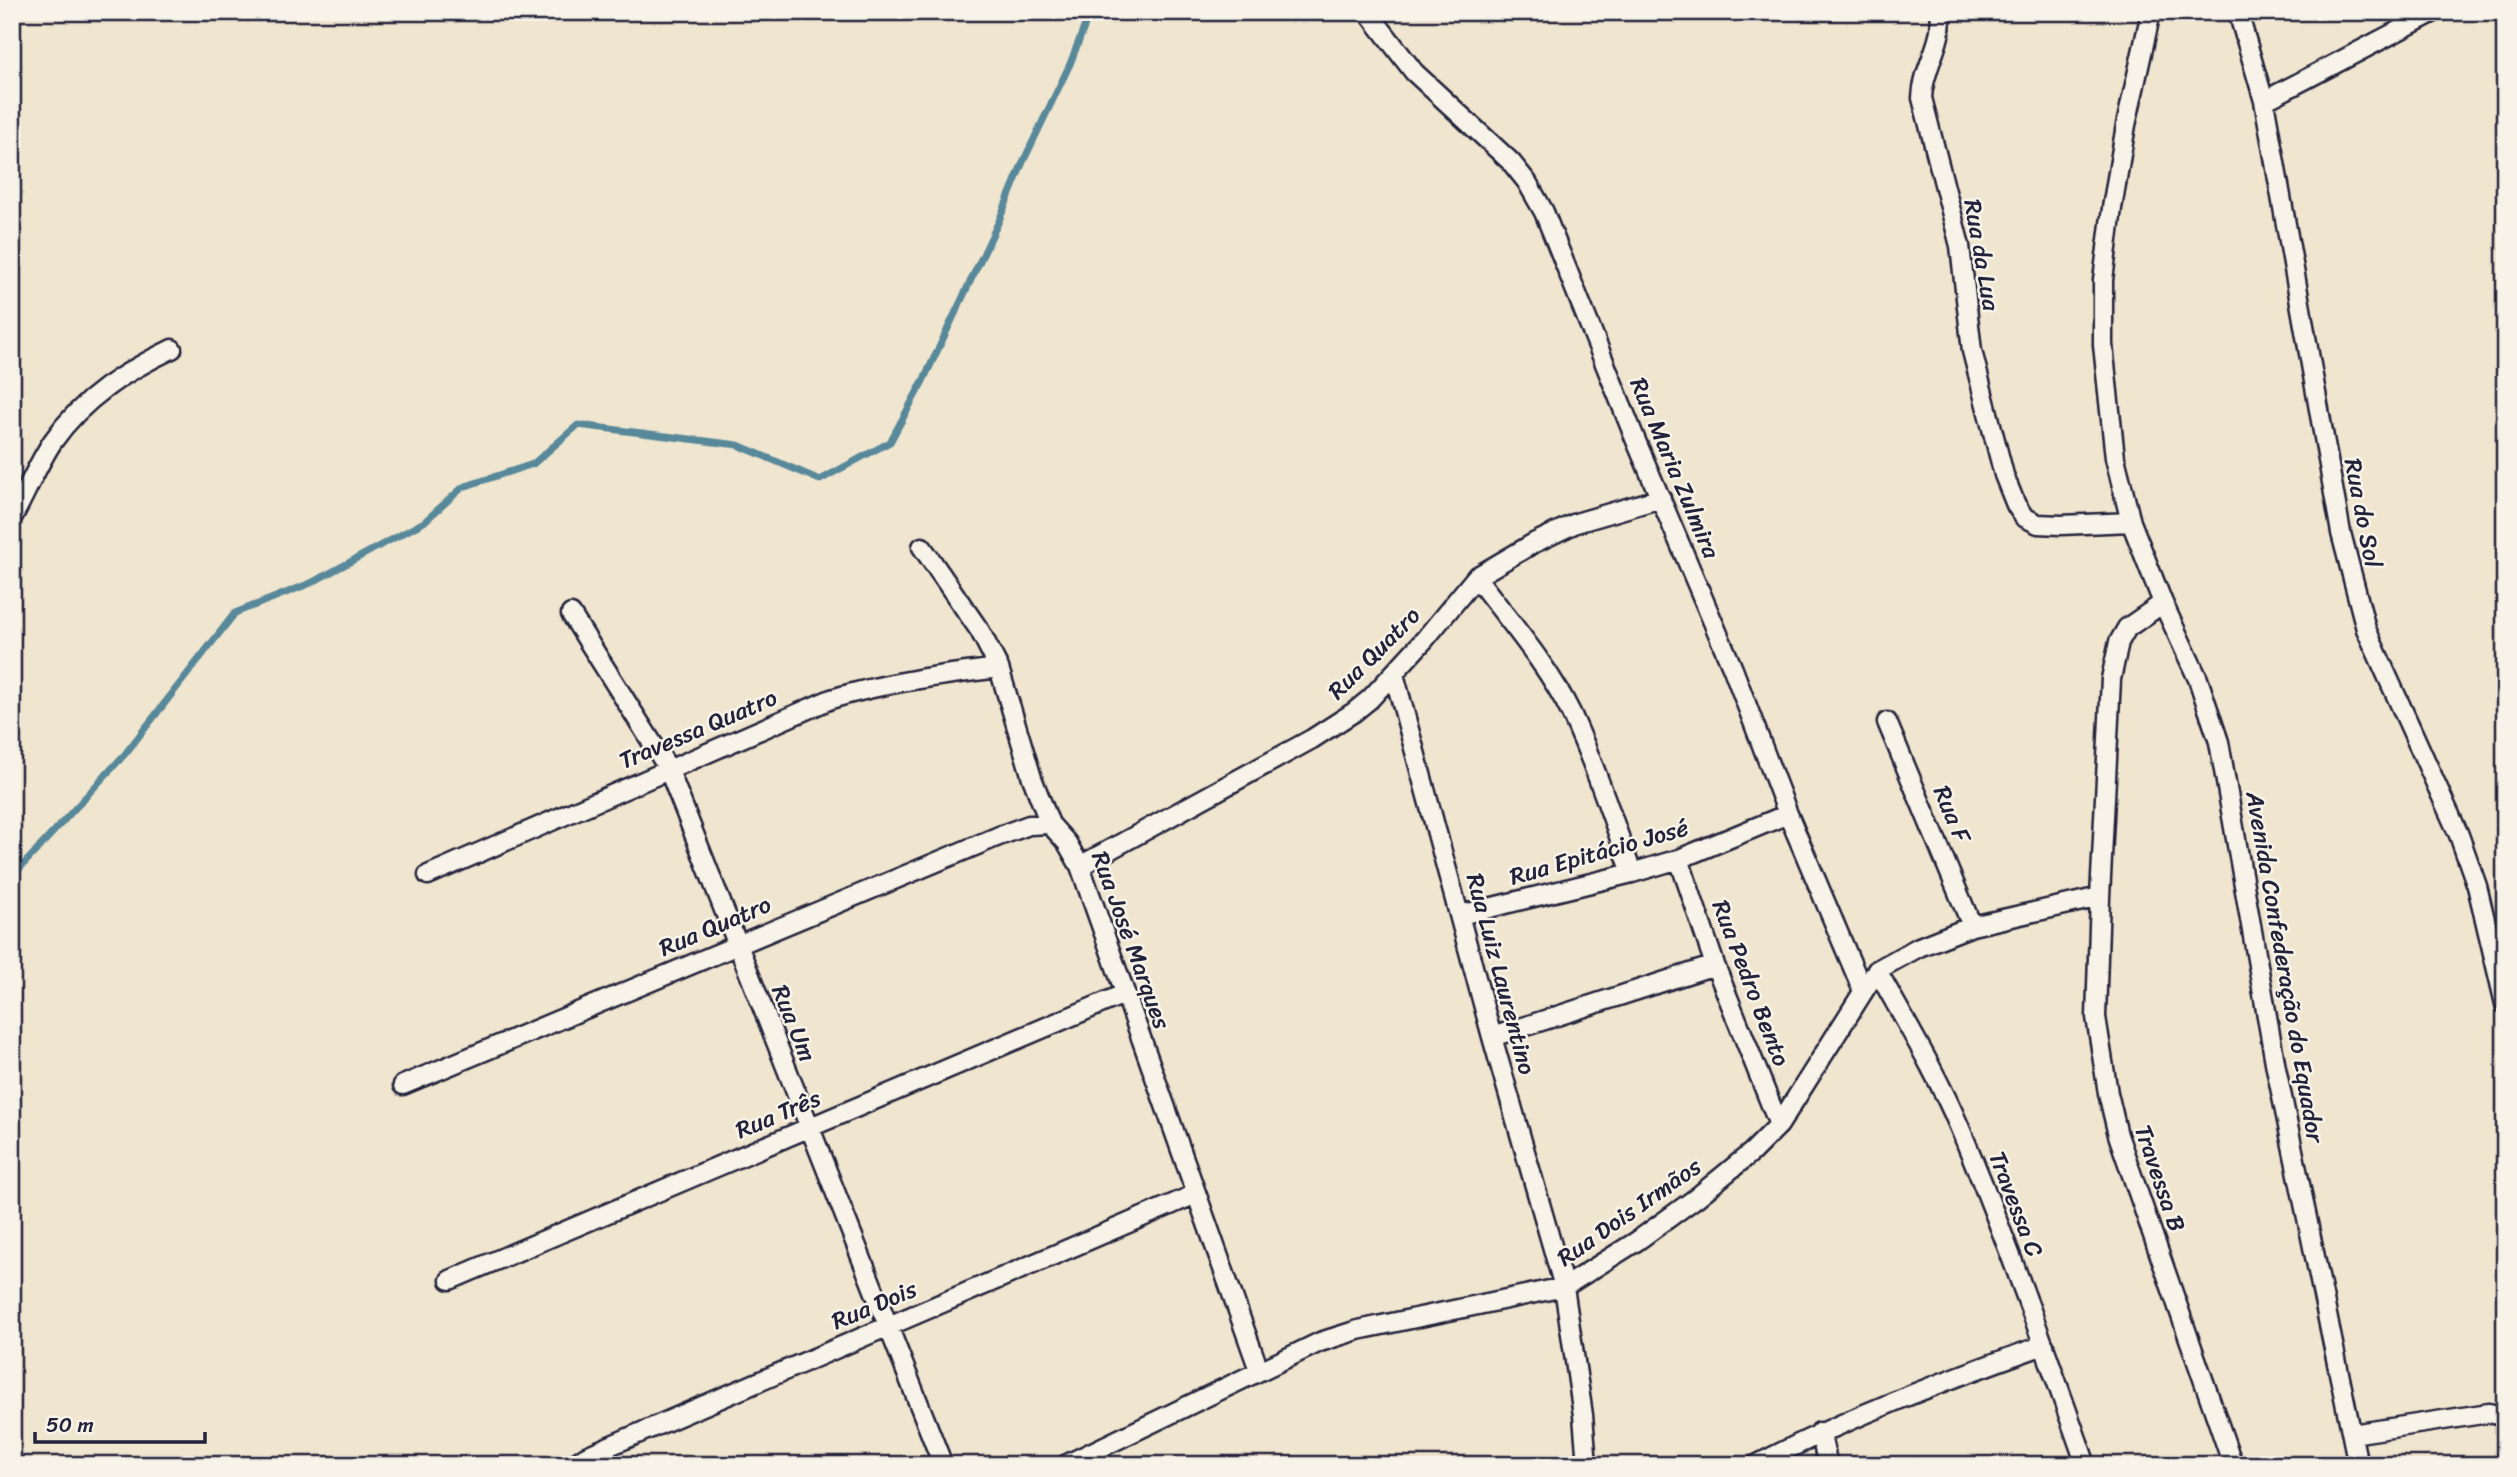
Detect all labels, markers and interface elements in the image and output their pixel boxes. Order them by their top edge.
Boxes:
street label: Rua da Lua [1952,196,2013,315]
street label: Rua Maria Zulmira [1618,371,1733,566]
street label: Rua do Sol [2332,455,2394,572]
street label: Rua Quatro [1317,596,1431,710]
street label: Travessa Quatro [612,677,784,781]
street label: Rua F [1921,779,1984,851]
street label: Avenida Confederação do Equador [2233,787,2337,1148]
street label: Rua Epitácio José [1505,806,1693,898]
street label: Rua José Marques [1079,845,1183,1036]
street label: Rua Luiz Laurentino [1454,869,1548,1080]
street label: Rua Quatro [652,883,778,969]
street label: Rua Pedro Bento [1700,894,1802,1073]
street label: Rua Um [760,978,828,1068]
street label: Rua Três [729,1077,827,1151]
street label: Travessa B [2122,1119,2198,1237]
street label: Travessa C [1977,1145,2055,1263]
street label: Rua Dois Irmãos [1548,1146,1711,1278]
street label: Rua Dois [825,1268,924,1342]
scale bar [35,1400,205,1444]
text: 50 m [46,1406,94,1444]

